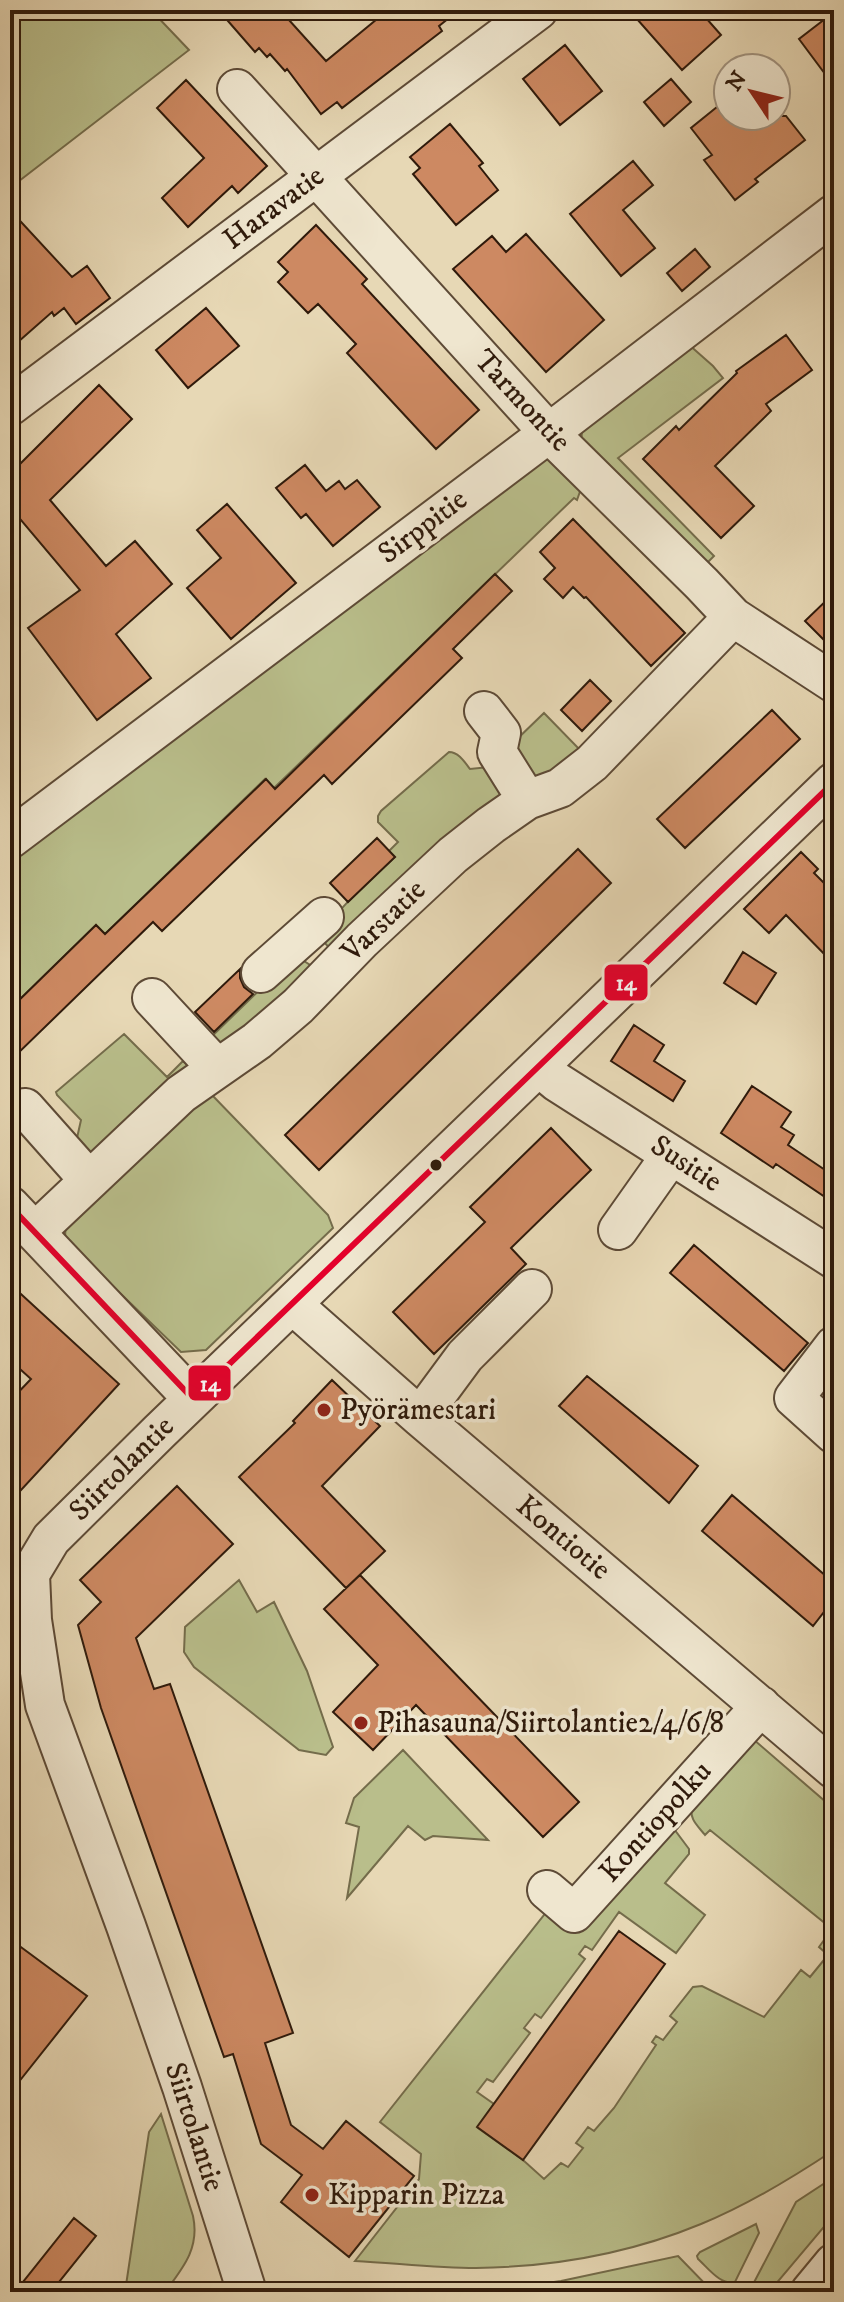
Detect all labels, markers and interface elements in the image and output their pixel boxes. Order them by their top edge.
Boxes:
north arrow [712,52,792,132]
text: N [721,66,753,97]
street label: Haravatie [216,158,332,258]
street label: Tarmontie [465,342,579,460]
street label: Sirppitie [371,481,475,573]
street label: Varstatie [333,872,434,971]
line badge: 14 [603,963,649,1002]
text: 14 [616,970,638,997]
street label: Susitie [643,1127,729,1201]
unlabelled marker [428,1157,444,1173]
line badge: 14 [187,1364,232,1402]
text: 14 [200,1371,222,1398]
place label: Pyörämestari [340,1392,496,1429]
marker: Pyörämestari [315,1401,333,1419]
street label: Siirtolantie [62,1409,182,1529]
street label: Kontiotie [508,1488,618,1588]
place label: Pihasauna/Siirtolantie2/4/6/8 [377,1705,724,1742]
marker: Pihasauna/Siirtolantie2/4/6/8 [352,1714,370,1732]
street label: Kontiopolku [592,1754,720,1890]
street label: Siirtolantie [156,2058,232,2196]
place label: Kipparin Pizza [328,2177,505,2214]
marker: Kipparin Pizza [303,2186,321,2204]

